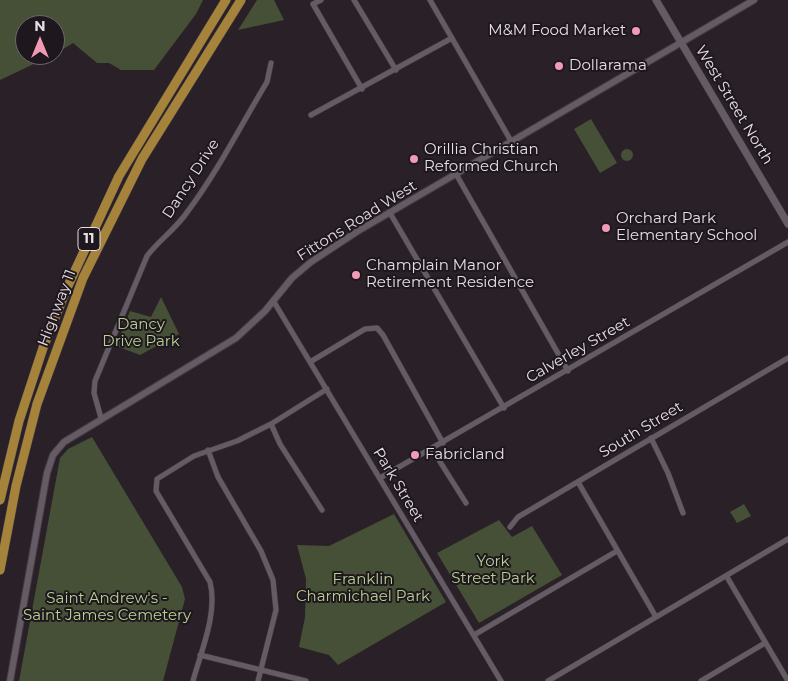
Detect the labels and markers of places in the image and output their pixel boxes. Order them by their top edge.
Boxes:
place label: M&M Food Market [488,22,626,40]
marker: M&M Food Market [630,25,642,37]
place label: Dollarama [569,57,647,75]
marker: Dollarama [553,60,565,72]
place label: Orillia Christian Reformed Church [424,141,558,176]
marker: Orillia Christian Reformed Church [408,153,420,165]
place label: Orchard Park Elementary School [616,210,757,245]
marker: Orchard Park Elementary School [600,222,612,234]
place label: Champlain Manor Retirement Residence [366,257,534,292]
marker: Champlain Manor Retirement Residence [350,269,362,281]
place label: Fabricland [425,446,505,464]
marker: Fabricland [409,449,421,461]

